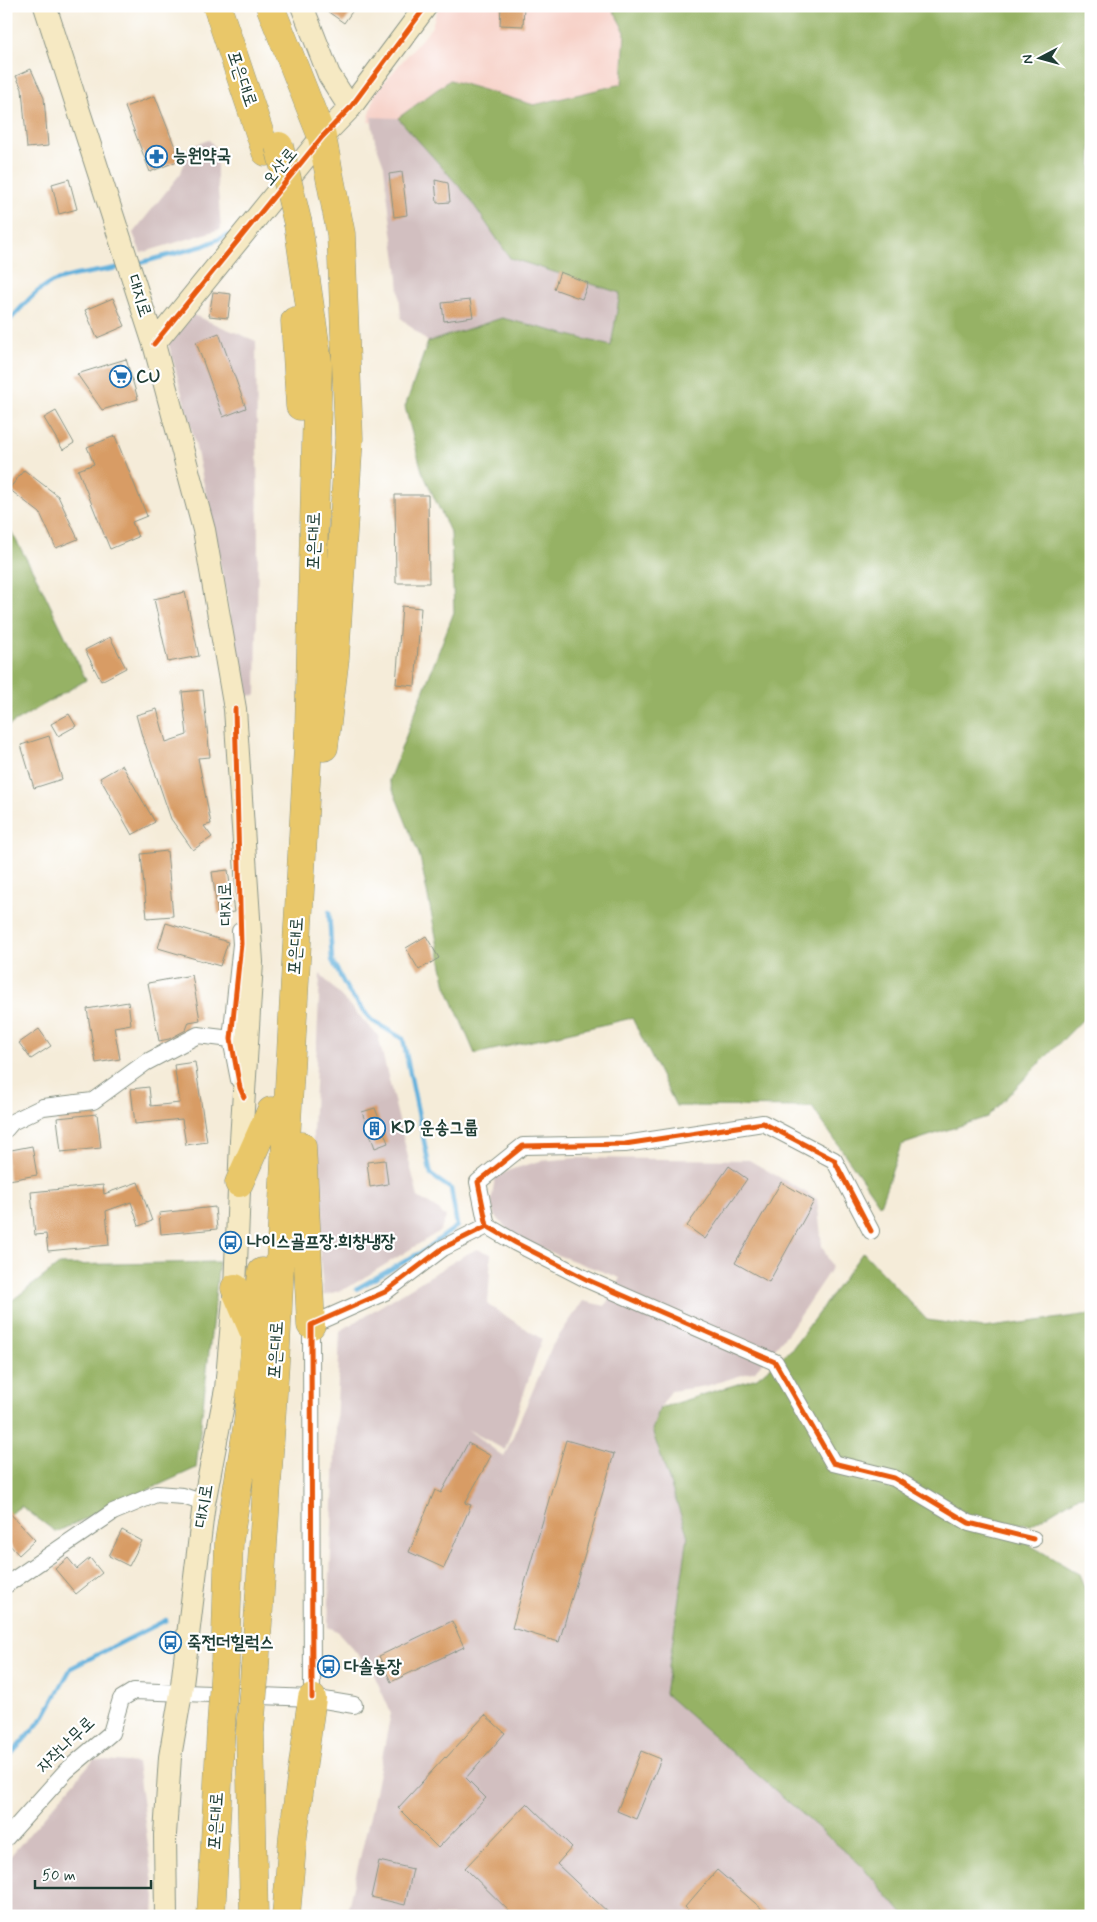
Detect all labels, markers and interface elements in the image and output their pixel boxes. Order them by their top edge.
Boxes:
north arrow [1014,32,1064,82]
street label: 포은대로 [221,48,263,110]
text: N [1019,54,1038,65]
street label: 오산로 [257,143,303,191]
pharmacy icon: 능원약국 [145,144,169,168]
place label: 능원약국 [173,144,231,168]
street label: 대지로 [121,272,157,320]
supermarket icon: CU [108,365,132,389]
place label: CU [136,365,161,389]
street label: 포은대로 [301,512,327,570]
street label: 대지로 [213,882,239,926]
street label: 포은대로 [283,916,309,976]
building icon: KD 운송그룹 [363,1116,387,1140]
place label: KD 운송그룹 [391,1116,478,1140]
bus stop icon: 나이스골프장.희창냉장 [219,1230,243,1254]
place label: 나이스골프장.희창냉장 [247,1230,396,1254]
street label: 포은대로 [263,1320,289,1380]
street label: 대지로 [189,1483,219,1529]
bus stop icon: 죽전더힐럭스 [159,1631,183,1655]
place label: 죽전더힐럭스 [187,1631,274,1655]
bus stop icon: 다솔농장 [316,1655,340,1679]
place label: 다솔농장 [344,1655,402,1679]
street label: 자작나무로 [32,1711,100,1779]
street label: 포은대로 [203,1791,229,1851]
scale bar [35,1857,151,1889]
text: 50 m [42,1866,76,1886]

